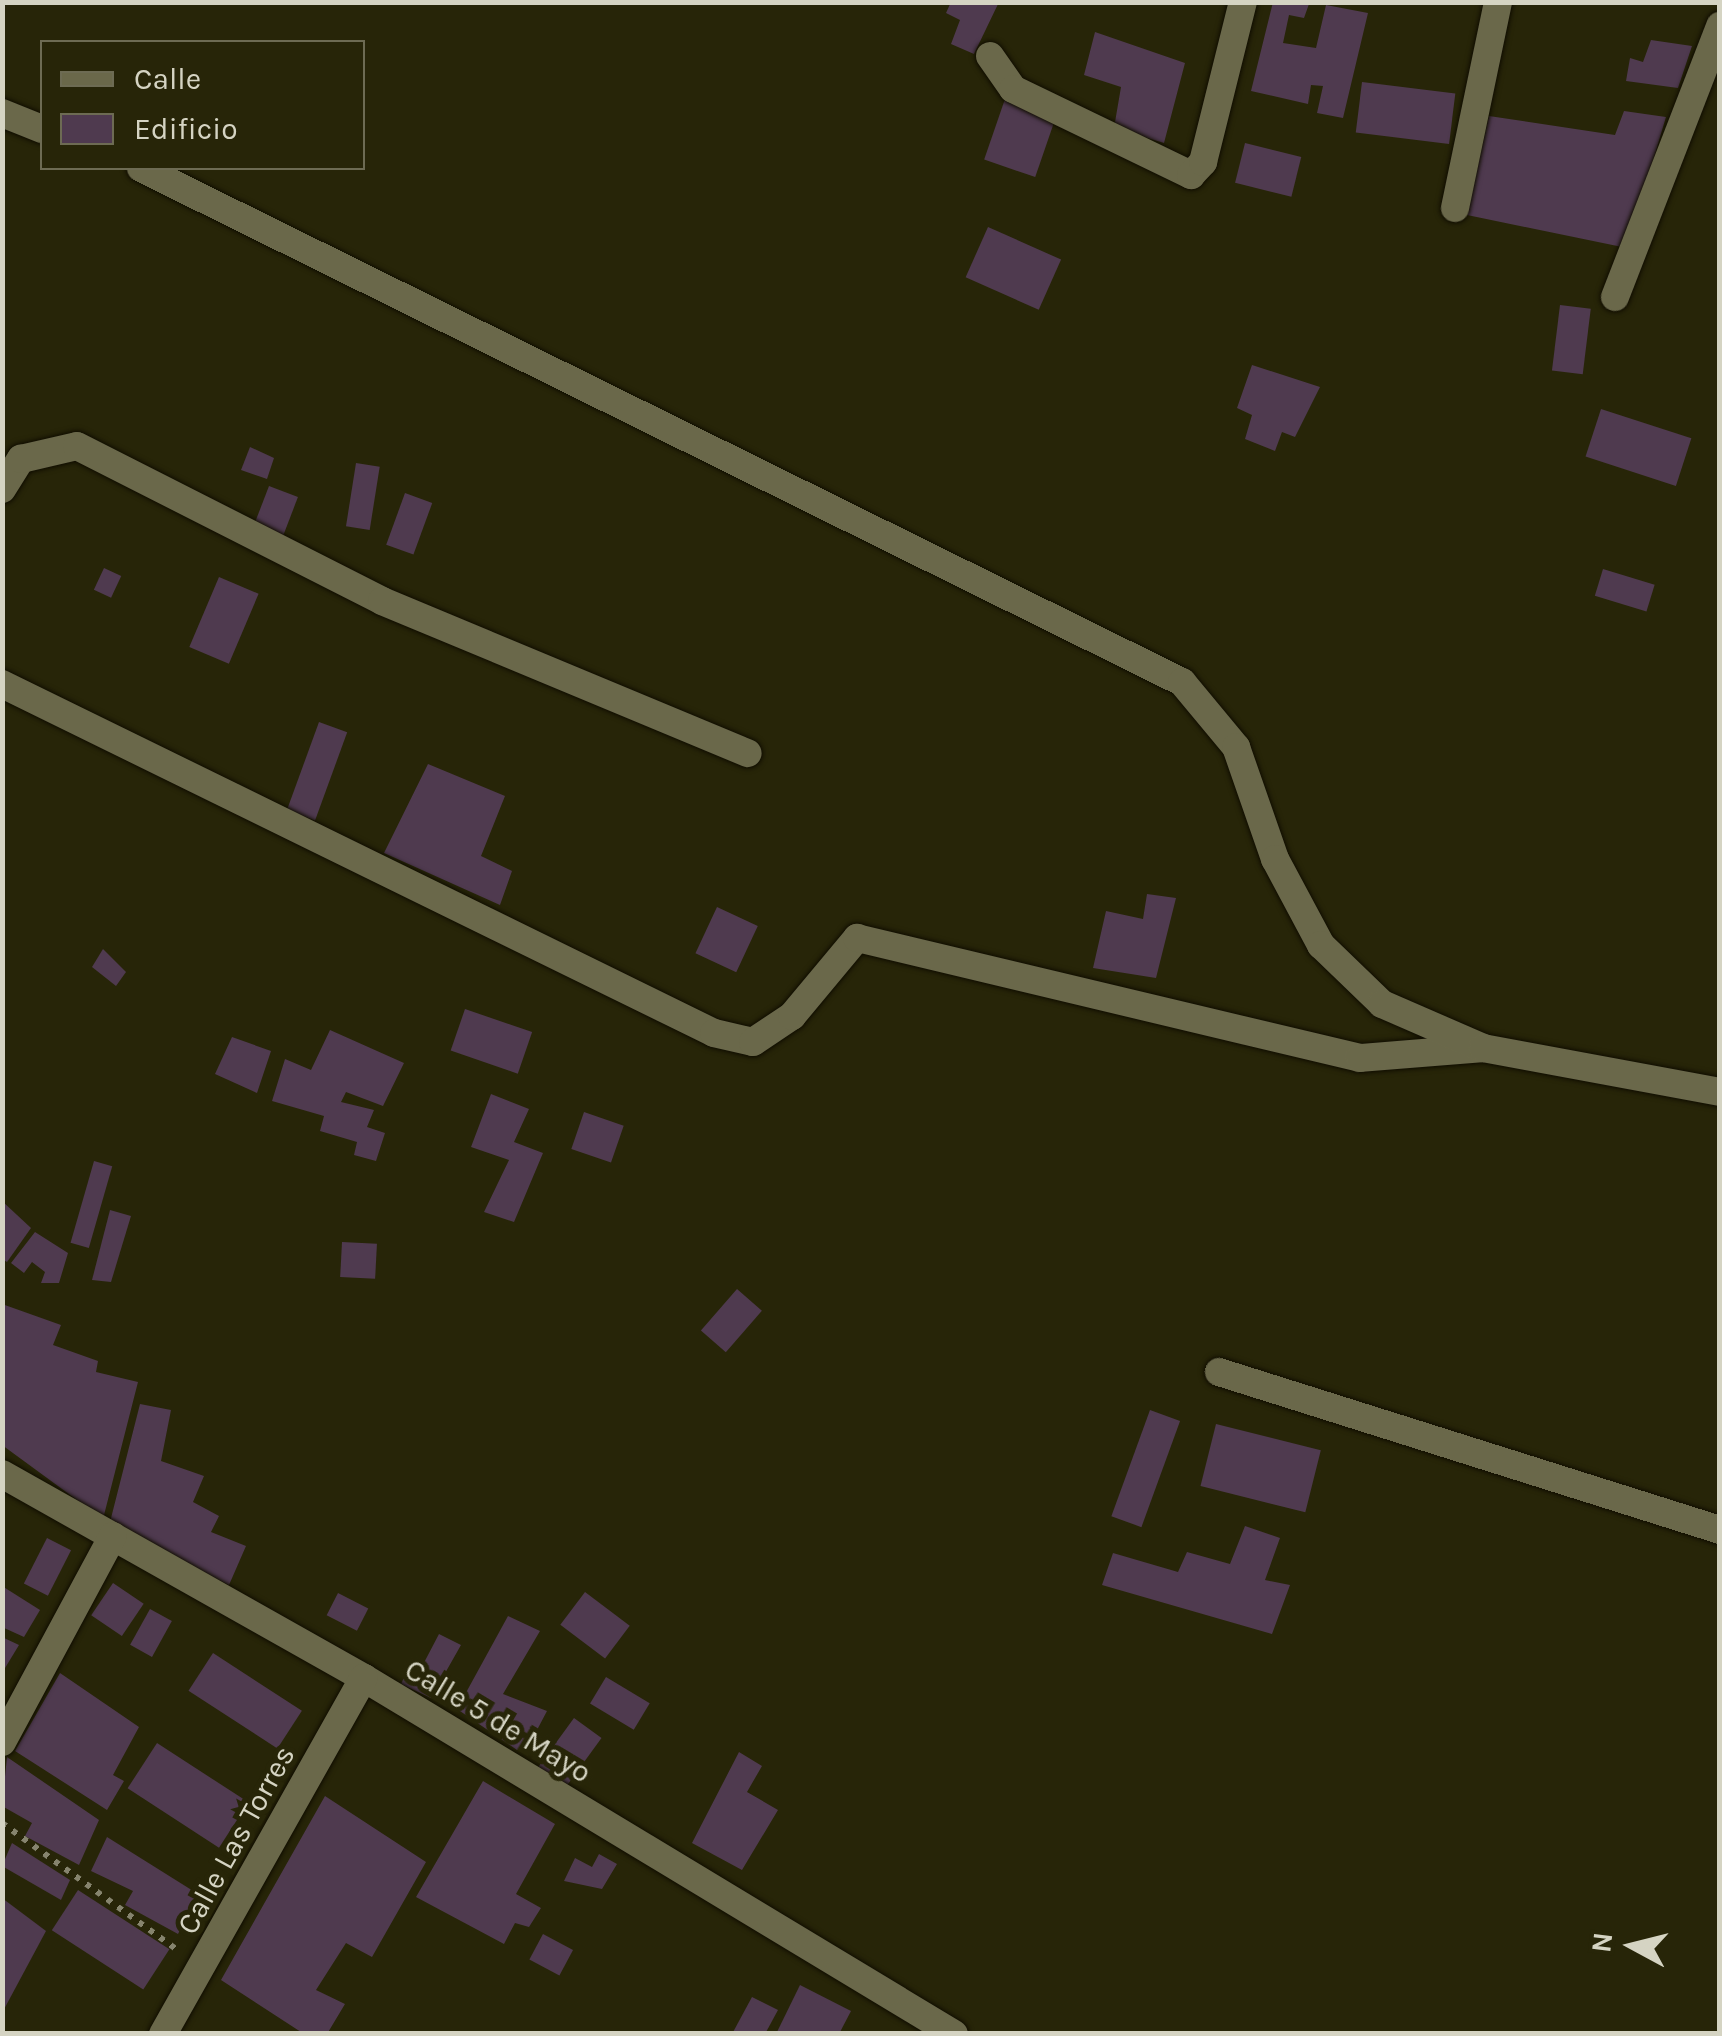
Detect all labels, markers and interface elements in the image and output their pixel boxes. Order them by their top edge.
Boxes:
legend [40,40,365,170]
text: Calle [134,61,201,97]
text: Edificio [134,111,238,147]
street label: Calle 5 de Mayo [398,1651,598,1791]
street label: Calle Las Torres [169,1740,303,1940]
north arrow [1582,1896,1682,1996]
text: N [1584,1930,1619,1954]

